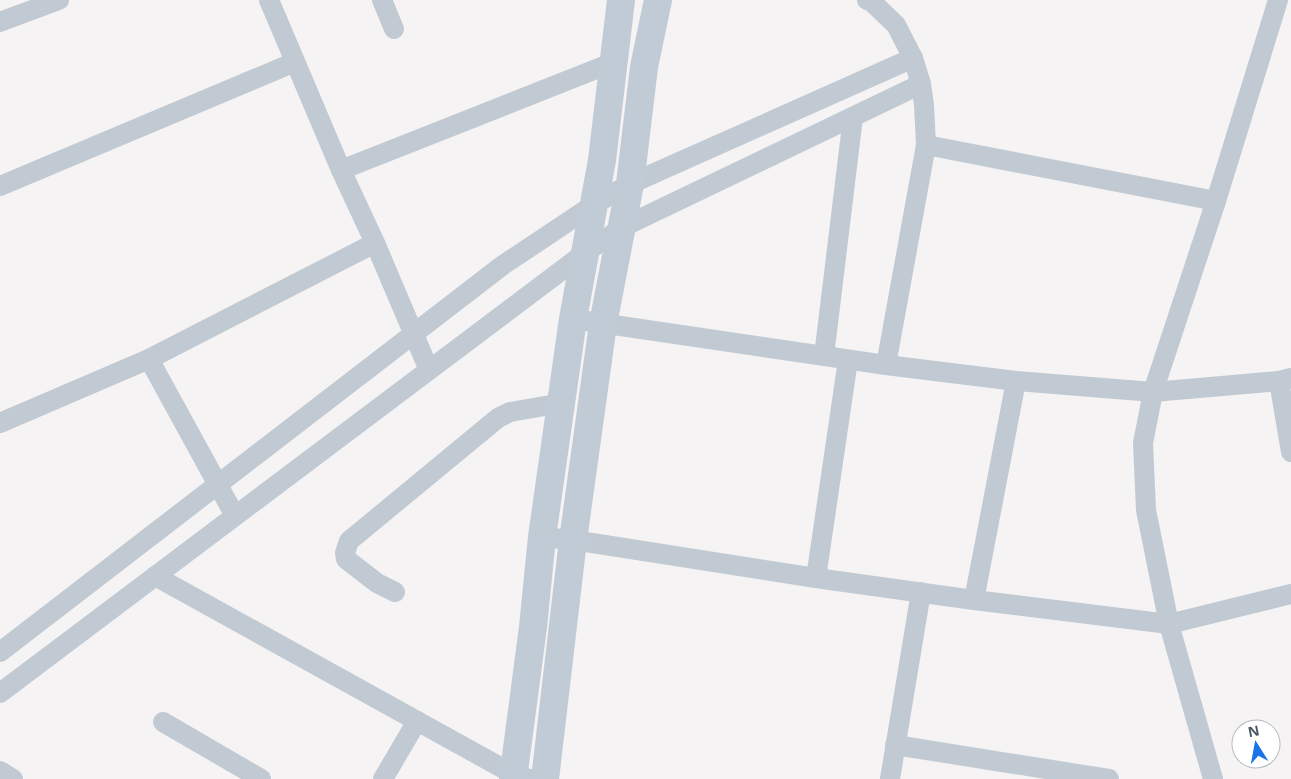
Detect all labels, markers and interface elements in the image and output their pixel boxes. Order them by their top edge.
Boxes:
north arrow [1231,719,1281,769]
text: N [1246,720,1261,741]

